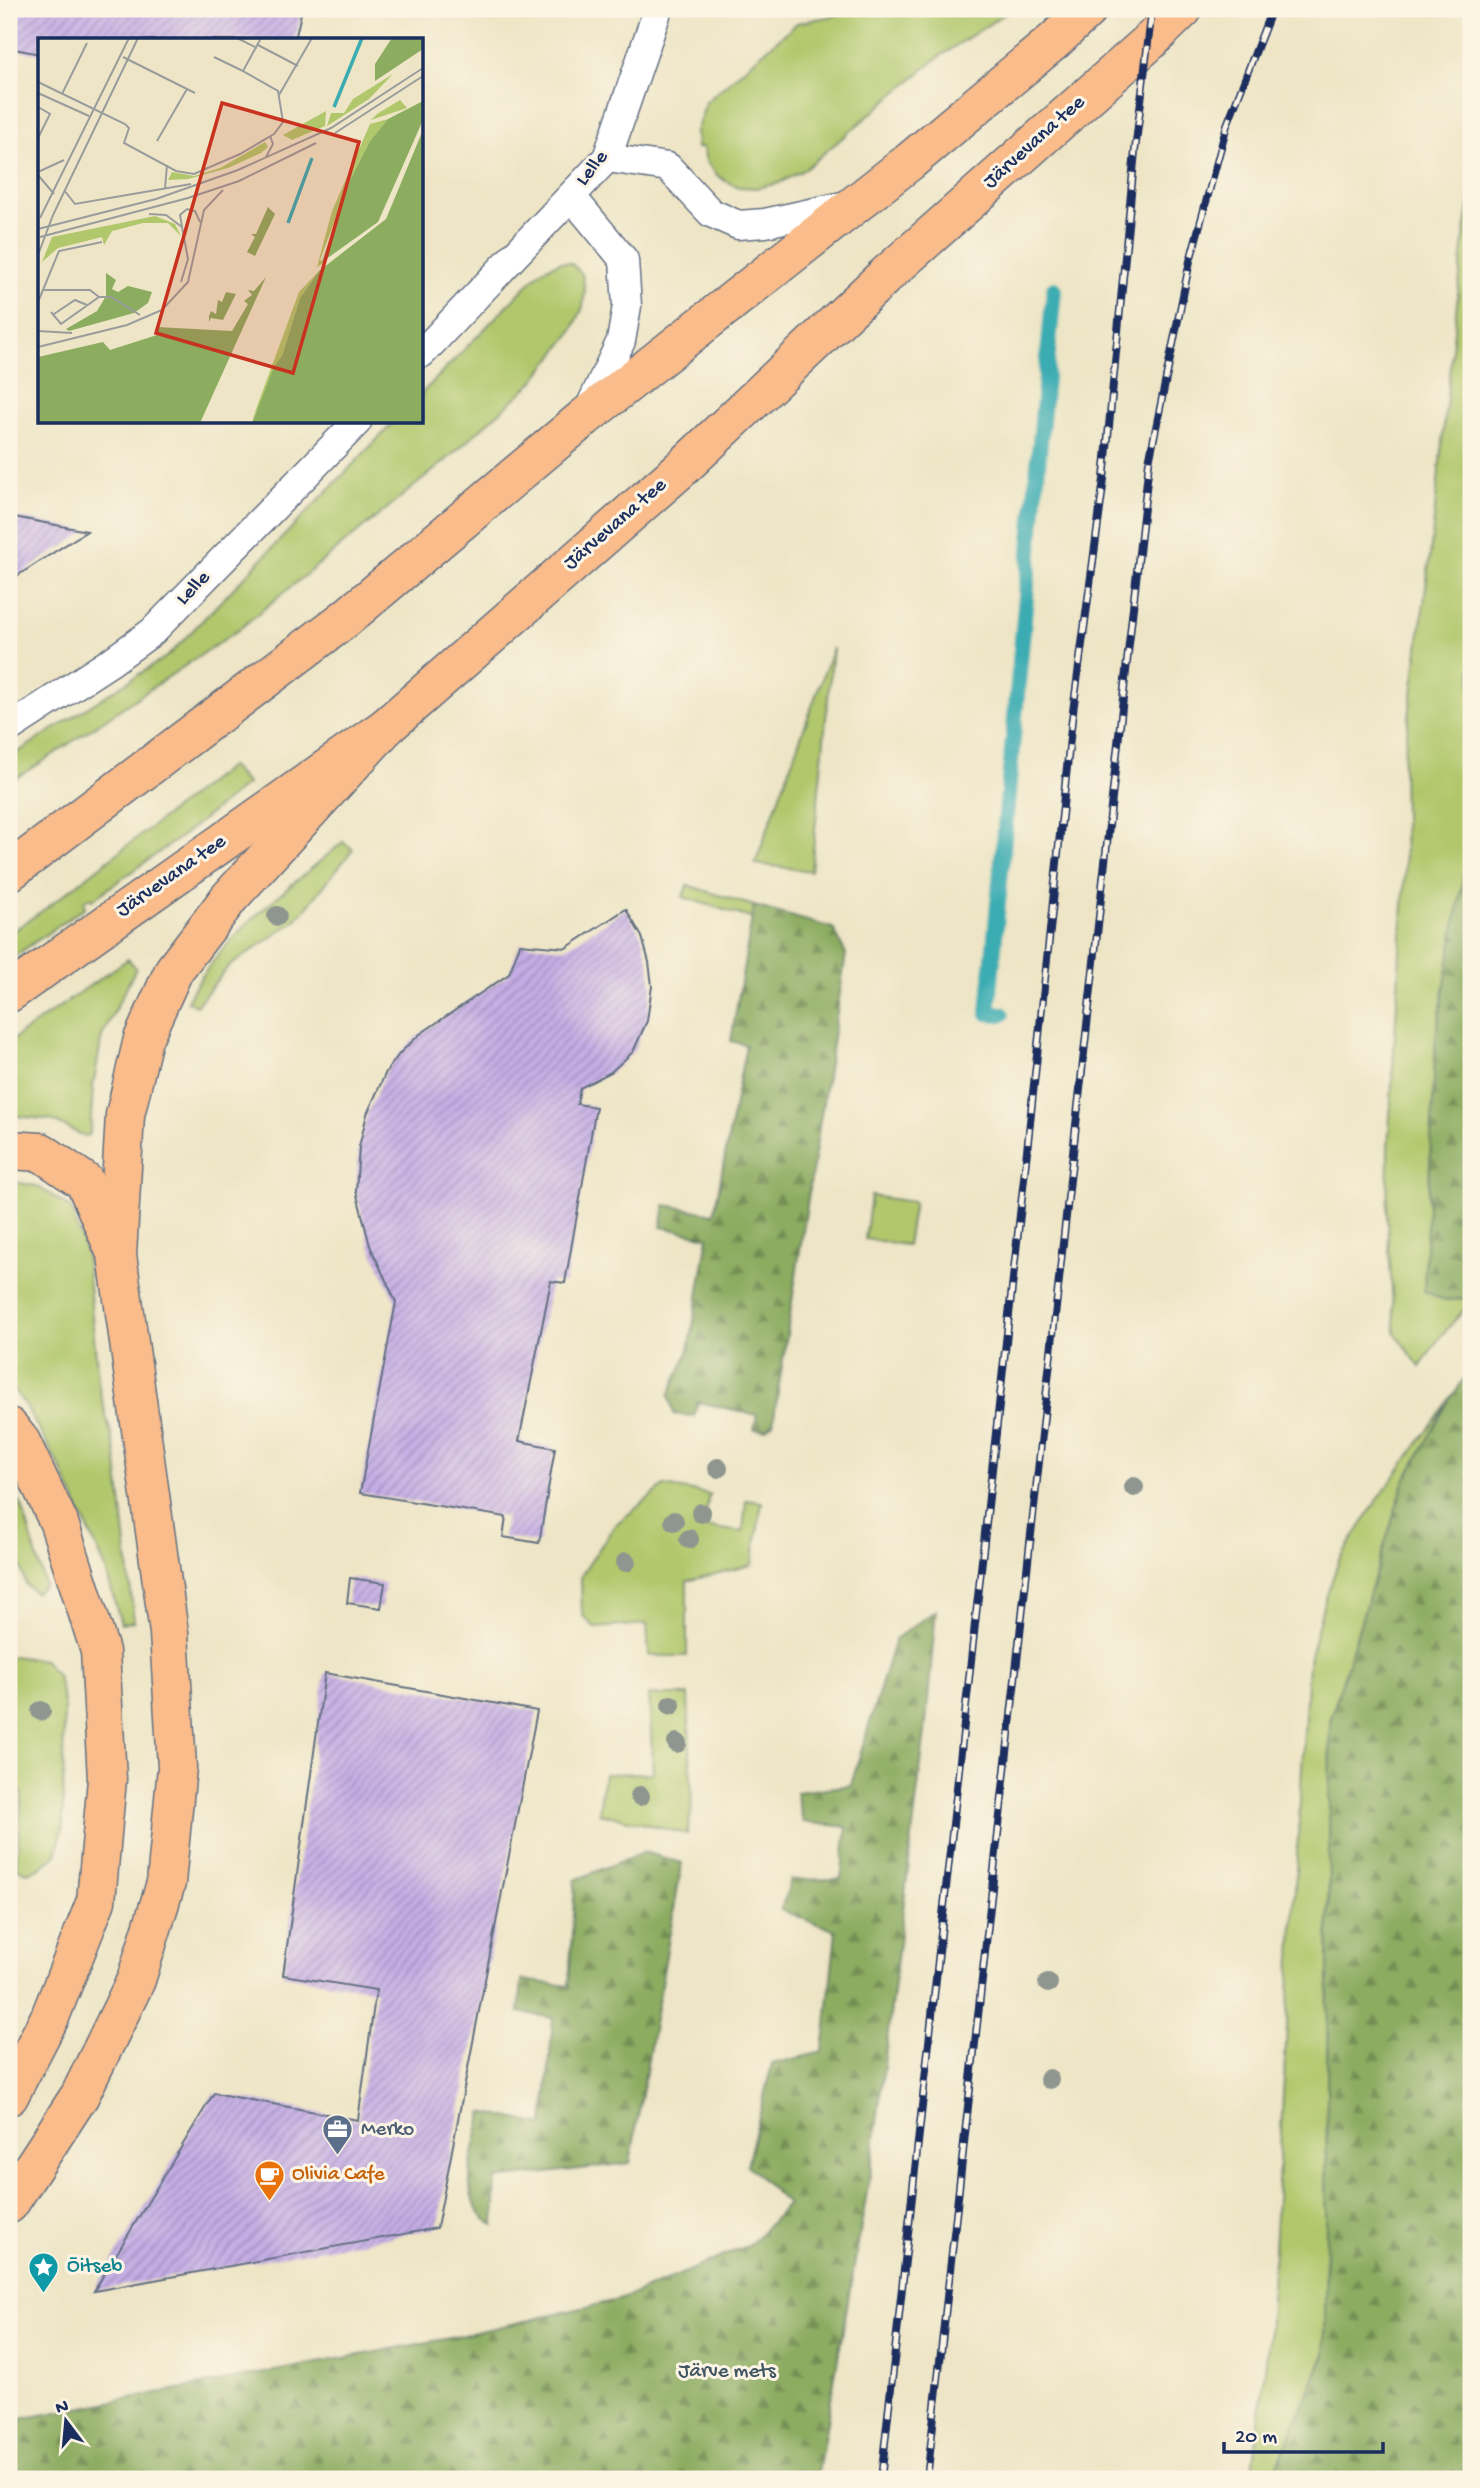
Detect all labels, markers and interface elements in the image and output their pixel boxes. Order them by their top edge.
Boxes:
inset map [38,38,424,424]
street label: Järvevana tee [979,90,1092,195]
street label: Lelle [571,145,615,192]
street label: Järvevana tee [559,473,673,576]
street label: Lelle [172,566,217,612]
street label: Järvevana tee [112,829,233,924]
office icon: Merko [321,2113,355,2157]
place label: Merko [361,2118,414,2143]
cafe icon: Olivia Cafe [252,2158,286,2202]
place label: Olivia Cafe [292,2163,386,2188]
place icon: Õitseb [27,2250,61,2294]
place label: Õitseb [67,2255,122,2280]
park label: Järve mets [678,2360,777,2385]
north arrow [32,2386,102,2456]
text: N [53,2395,71,2421]
scale bar [1224,2411,1384,2455]
text: 20 m [1235,2426,1277,2451]

